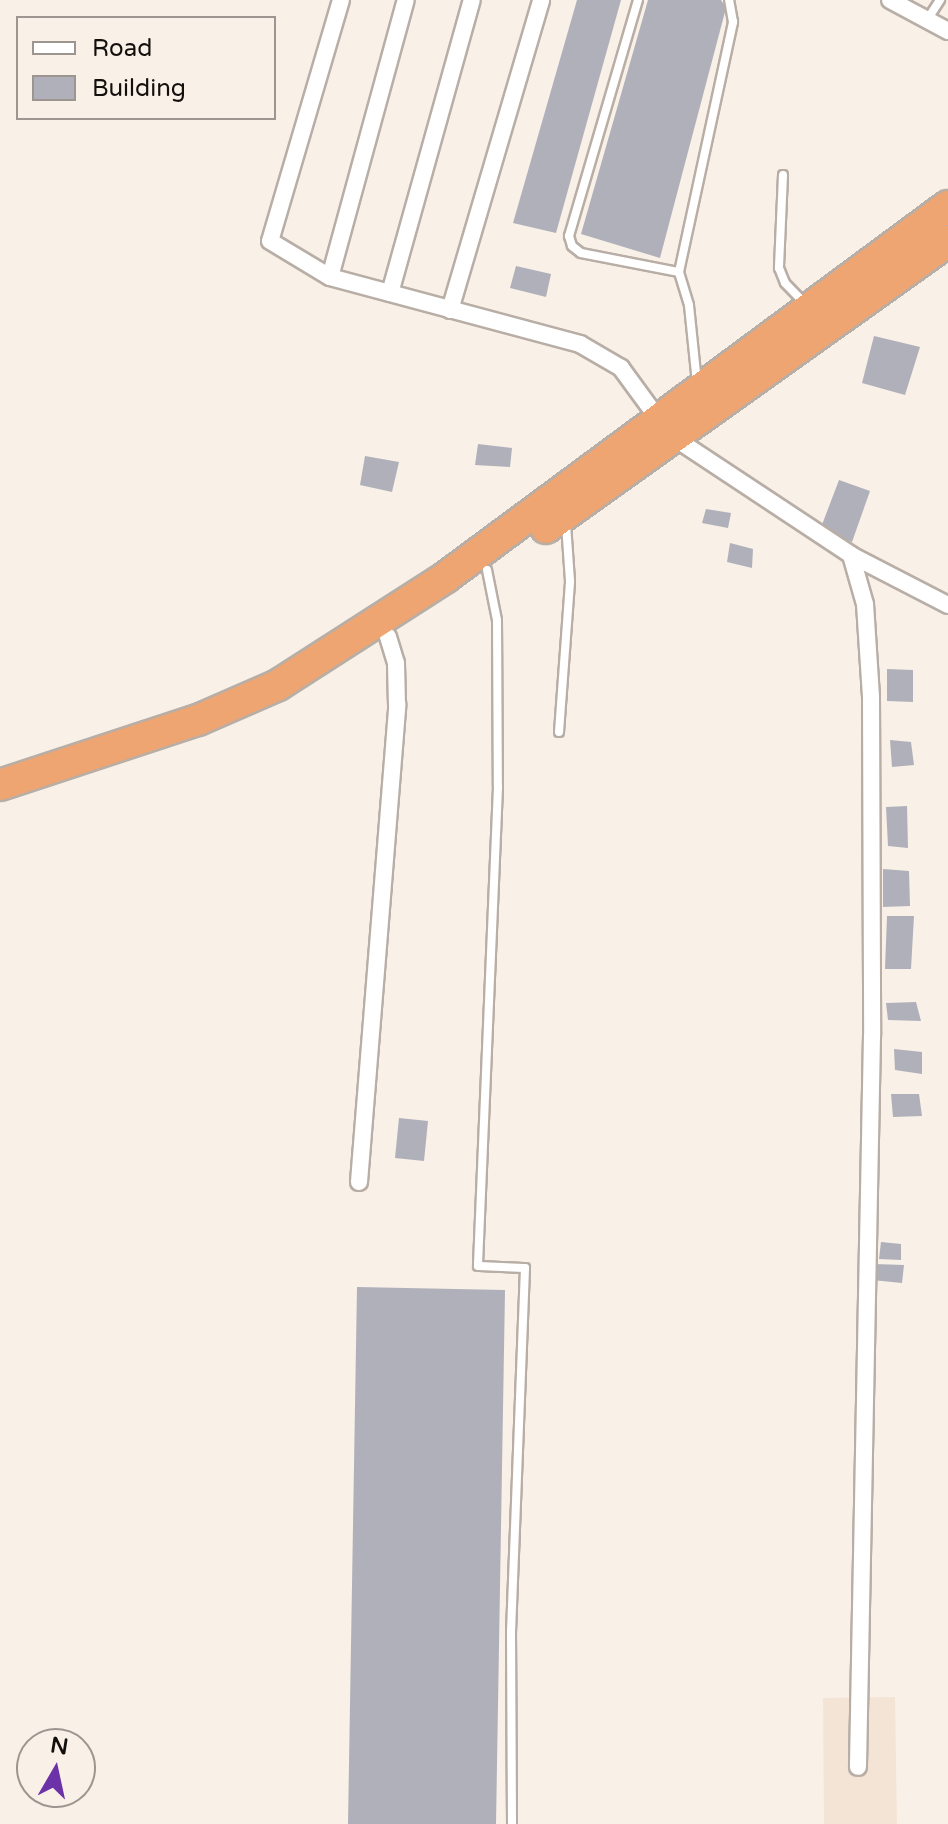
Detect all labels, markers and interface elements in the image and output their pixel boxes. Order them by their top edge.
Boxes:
legend [16,16,276,120]
text: Road [92,34,152,63]
text: Building [92,74,186,103]
north arrow [16,1728,96,1808]
text: N [49,1732,70,1760]

